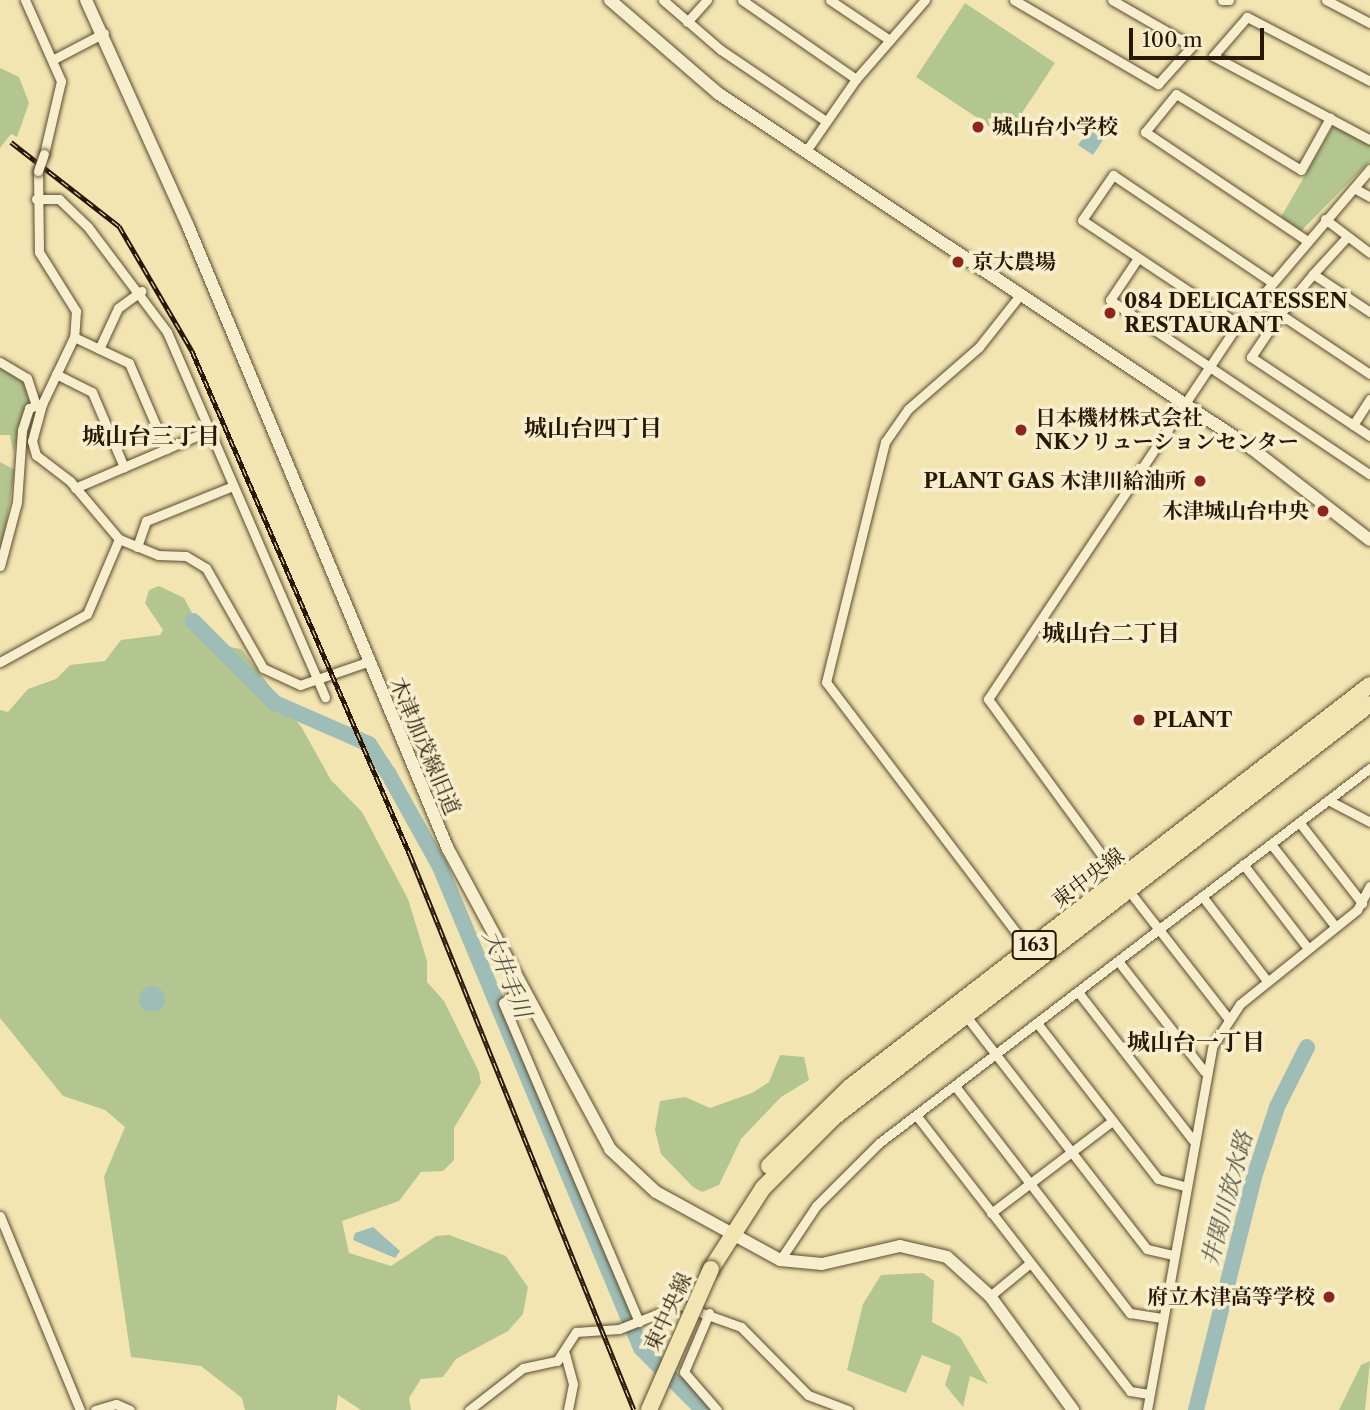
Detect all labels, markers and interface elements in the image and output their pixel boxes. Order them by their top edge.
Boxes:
scale bar [1132,14,1267,58]
text: 100 m [1142,27,1203,52]
place label: 城山台小学校 [992,114,1118,140]
marker: 城山台小学校 [970,119,986,135]
place label: 京大農場 [972,249,1056,275]
marker: 京大農場 [950,254,966,270]
place label: 084 DELICATESSEN RESTAURANT [1124,288,1348,338]
marker: 084 DELICATESSEN RESTAURANT [1102,305,1118,321]
place label: 日本機材株式会社 NKソリューションセンター [1035,405,1301,455]
district label: 城山台四丁目 [524,414,662,442]
district label: 城山台三丁目 [82,422,220,450]
marker: 日本機材株式会社 NKソリューションセンター [1013,422,1029,438]
place label: PLANT GAS 木津川給油所 [923,468,1186,494]
marker: PLANT GAS 木津川給油所 [1192,473,1208,489]
place label: 木津城山台中央 [1162,498,1309,524]
marker: 木津城山台中央 [1315,503,1331,519]
district label: 城山台二丁目 [1042,619,1180,647]
street label: 木津加茂線旧道 [385,673,465,819]
place label: PLANT [1153,707,1232,733]
marker: PLANT [1131,712,1147,728]
street label: 東中央線 [1047,843,1129,913]
water label: 大井手川 [477,926,537,1022]
road number: 163 [1011,930,1057,960]
district label: 城山台一丁目 [1127,1028,1265,1056]
water label: 井関川放水路 [1196,1129,1258,1269]
street label: 東中央線 [639,1269,697,1355]
place label: 府立木津高等学校 [1147,1284,1315,1310]
marker: 府立木津高等学校 [1321,1289,1337,1305]

